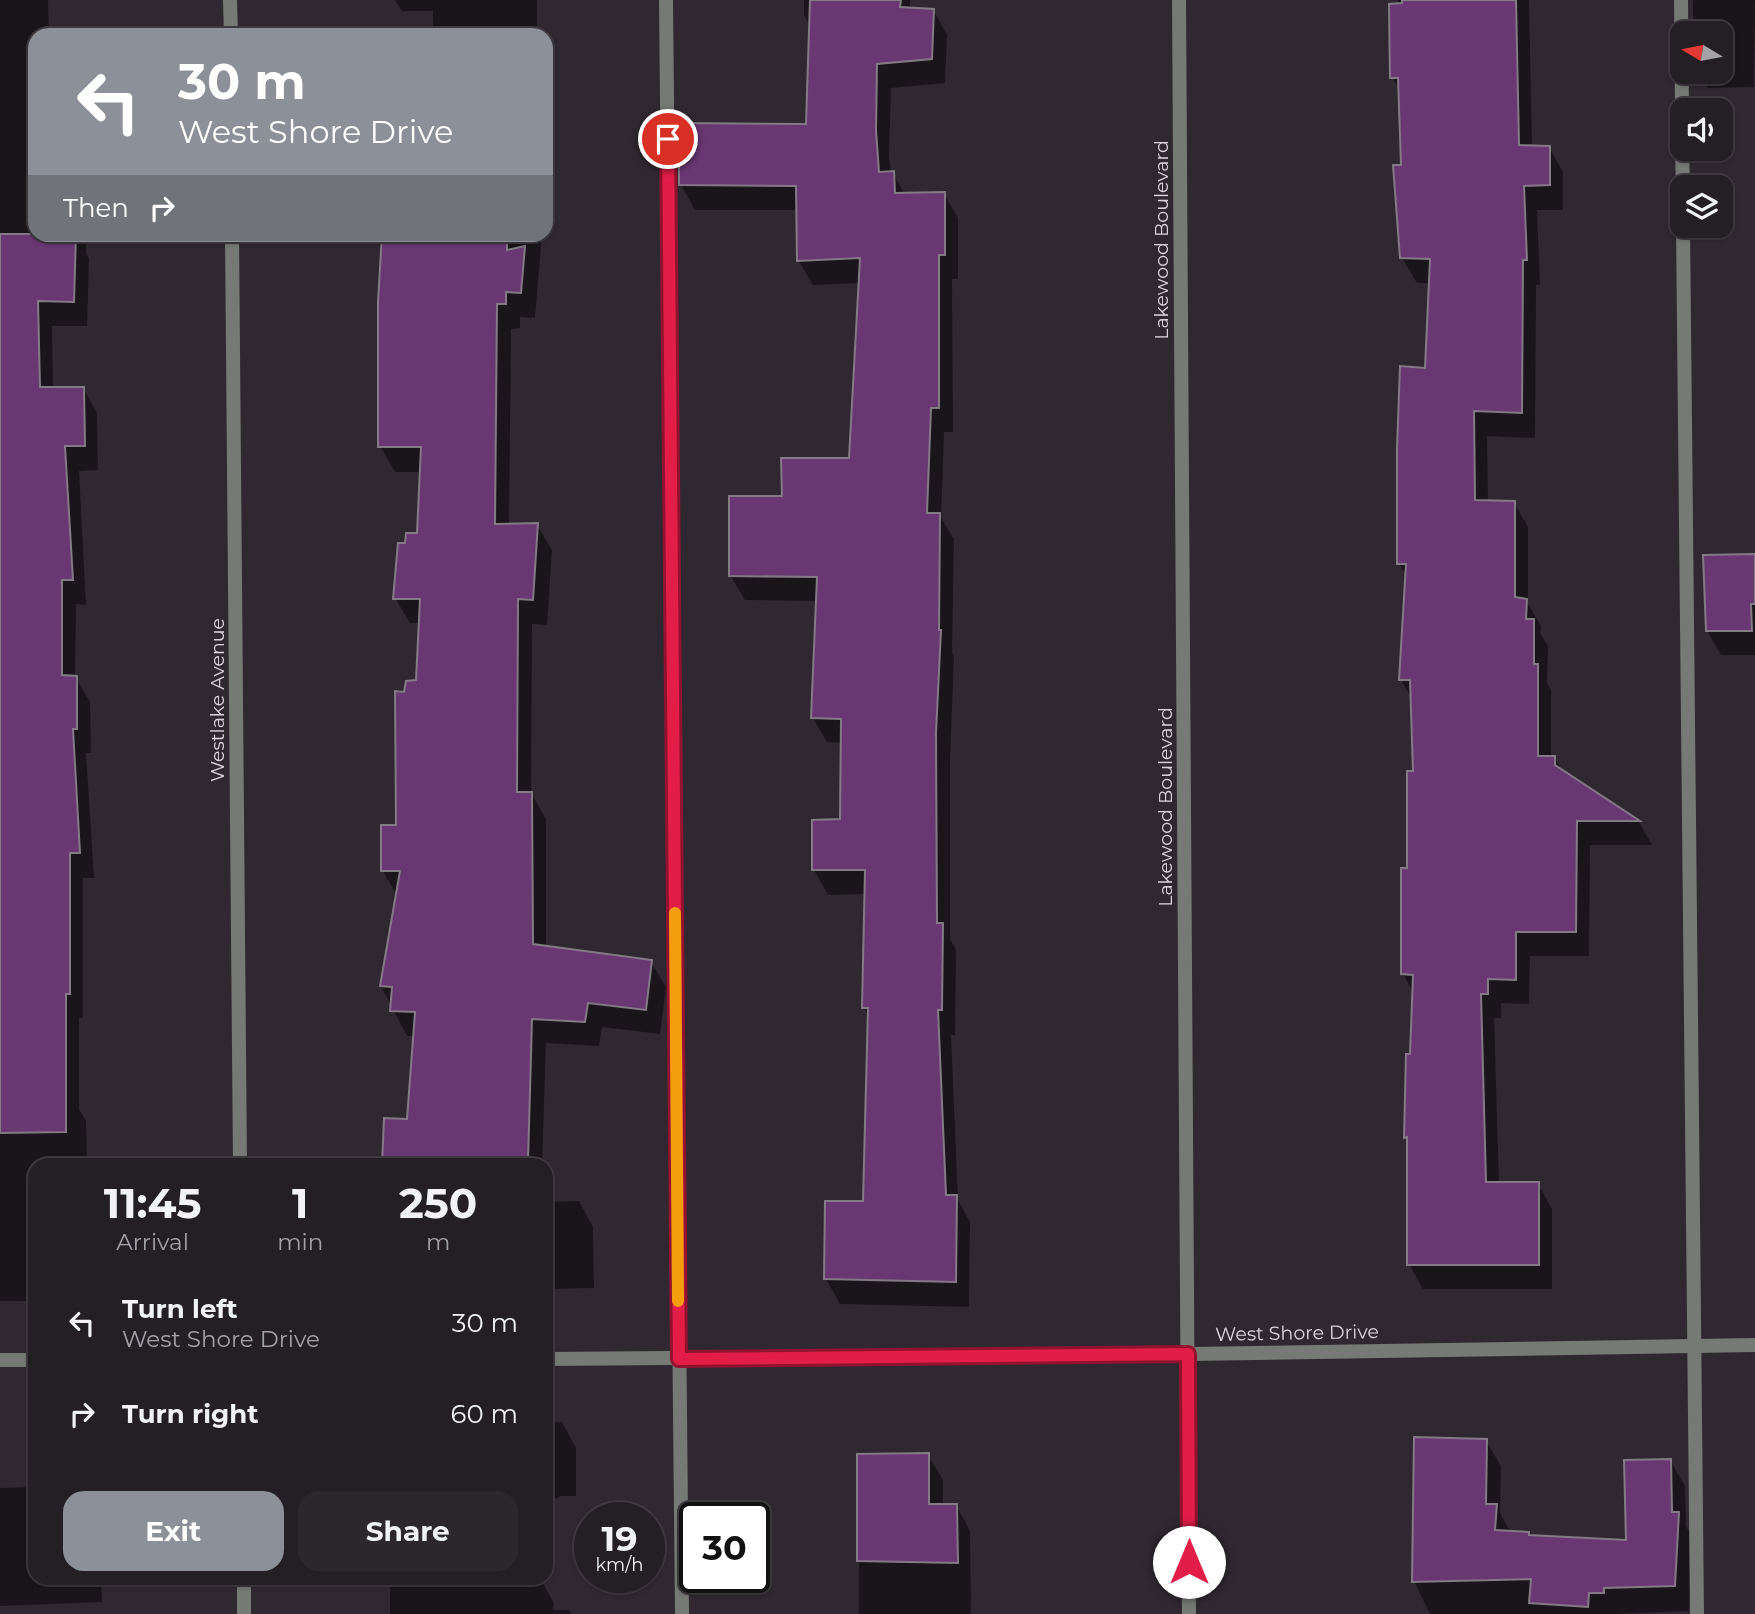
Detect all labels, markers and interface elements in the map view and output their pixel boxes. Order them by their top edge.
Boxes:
north arrow [1670,21,1732,84]
map controls [1670,21,1733,238]
text: 30 m [178,52,306,111]
icon: left [63,56,154,147]
button: sound [1670,98,1733,161]
pin [638,109,698,169]
text: West Shore Drive [178,112,453,151]
icon: arrive [649,120,687,158]
street label: Lakewood Boulevard [1150,140,1173,340]
button: layers [1670,175,1733,238]
icon: right [143,189,181,227]
text: Then [63,192,129,224]
street label: Westlake Avenue [206,618,229,782]
street label: Lakewood Boulevard [1154,707,1177,907]
text: 11:45 [104,1177,202,1229]
text: 1 [292,1177,309,1229]
text: 250 [399,1177,477,1229]
text: Arrival [116,1228,189,1256]
text: min [277,1228,323,1256]
text: m [426,1228,450,1256]
text: Turn left [122,1293,238,1325]
icon: left [63,1304,101,1342]
text: 30 m [452,1307,518,1339]
street label: West Shore Drive [1215,1320,1379,1346]
text: West Shore Drive [122,1325,320,1353]
icon: right [63,1395,101,1433]
text: Turn right [122,1398,258,1430]
text: 60 m [451,1398,518,1430]
button: Exit [63,1491,284,1571]
button: Share [298,1491,518,1571]
speed limit sign: 30 [679,1502,770,1593]
text: 19 [601,1517,638,1560]
position arrow [1152,1525,1226,1599]
text: km/h [595,1554,644,1576]

